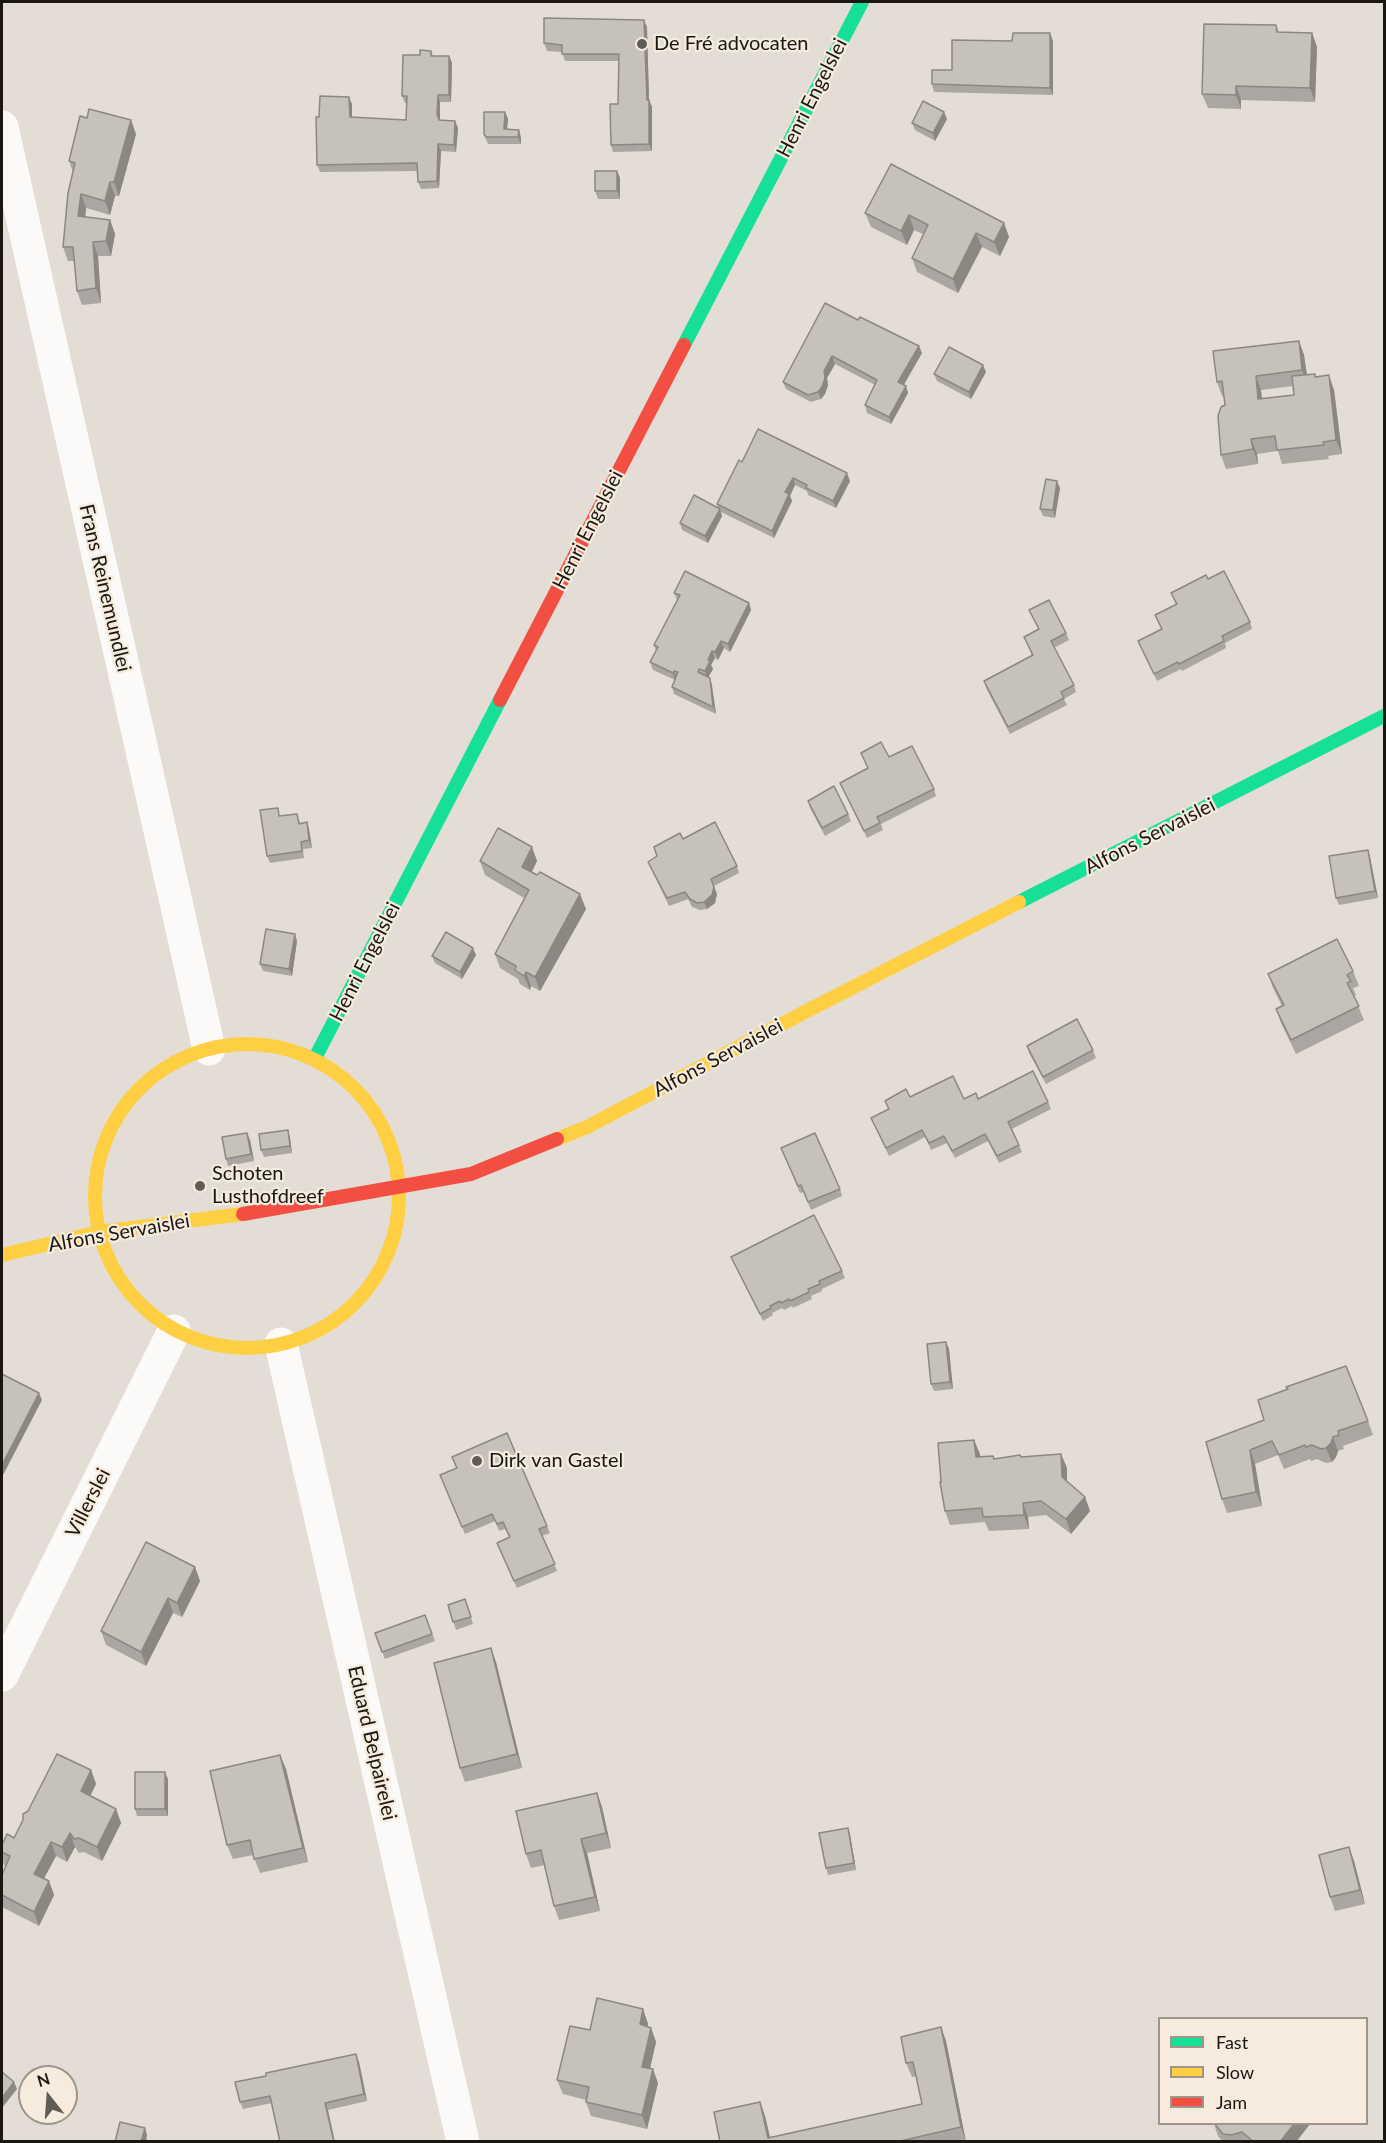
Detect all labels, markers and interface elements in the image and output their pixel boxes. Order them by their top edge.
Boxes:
place label: De Fré advocaten [654,32,808,56]
street label: Henri Engelslei [772,34,852,162]
marker: De Fré advocaten [635,37,649,51]
street label: Henri Engelslei [548,466,628,594]
street label: Frans Reinemundlei [74,502,136,674]
street label: Alfons Servaislei [1081,793,1219,879]
street label: Henri Engelslei [325,898,405,1026]
street label: Alfons Servaislei [649,1014,787,1102]
place label: Schoten Lusthofdreef [212,1162,324,1209]
marker: Schoten Lusthofdreef [193,1179,207,1193]
street label: Alfons Servaislei [46,1209,192,1257]
place label: Dirk van Gastel [489,1449,623,1473]
marker: Dirk van Gastel [470,1454,484,1468]
street label: Villerslei [60,1464,116,1542]
street label: Eduard Belpairelei [343,1663,401,1823]
legend [1158,2017,1368,2125]
text: Fast [1216,2031,1248,2053]
text: Slow [1216,2061,1254,2083]
north arrow [18,2065,78,2125]
text: N [34,2068,52,2090]
text: Jam [1216,2091,1247,2113]

